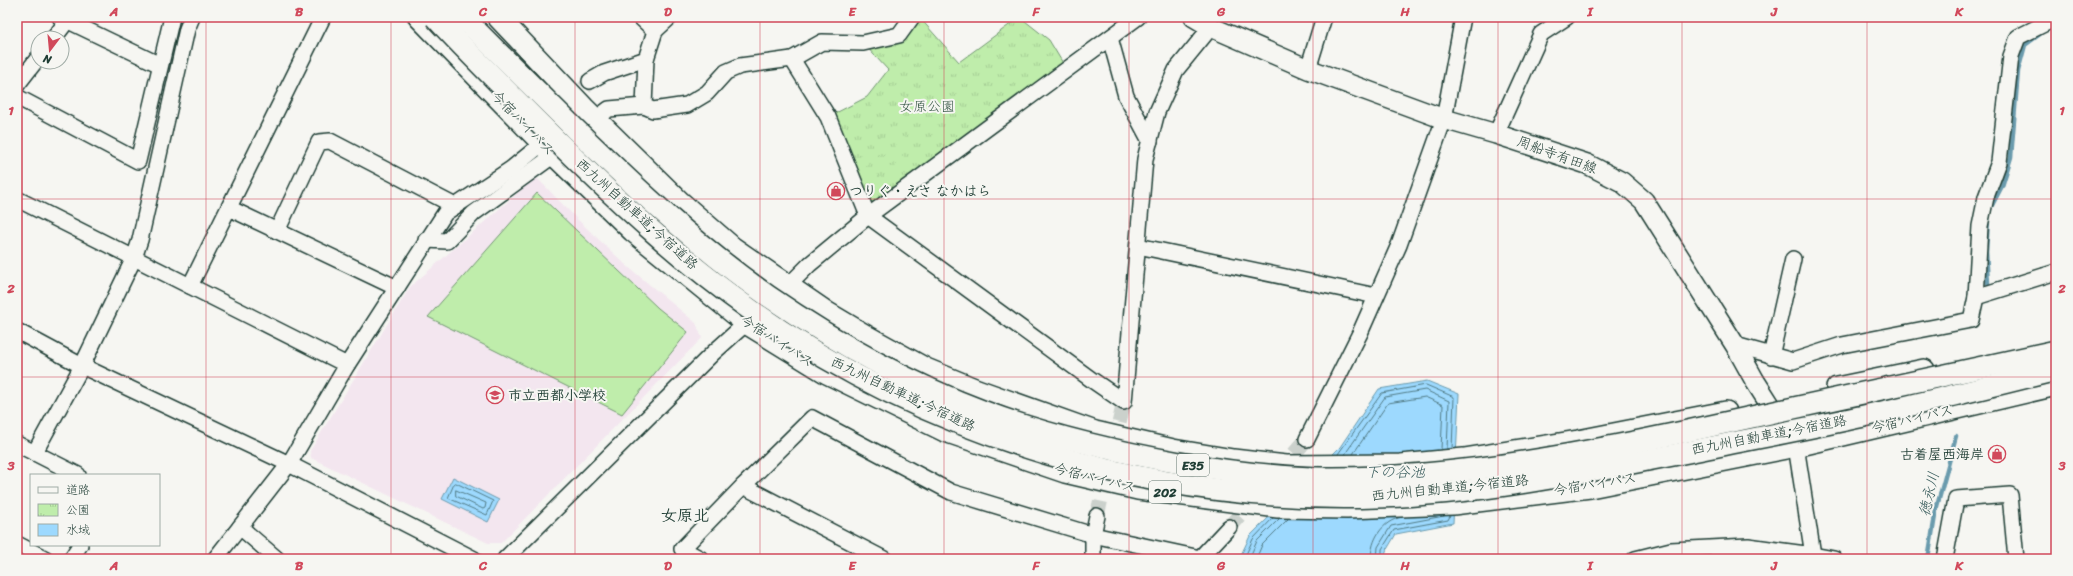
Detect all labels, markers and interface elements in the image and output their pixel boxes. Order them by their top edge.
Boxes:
text: A [109,0,118,23]
text: B [295,0,304,23]
text: C [478,0,488,23]
text: D [664,0,672,23]
text: E [848,0,857,23]
text: F [1031,0,1040,23]
text: G [1216,0,1226,23]
text: H [1399,0,1410,23]
text: I [1586,0,1594,23]
text: J [1770,0,1778,23]
text: K [1954,0,1964,23]
north arrow [30,30,70,70]
text: N [41,49,55,70]
street label: 今宿バイパス [485,84,561,162]
park label: 女原公園 [899,94,955,119]
text: 1 [8,99,14,122]
text: 1 [2059,99,2065,122]
street label: 周船寺有田線 [1513,129,1601,181]
street label: 西九州自動車道;今宿道路 [570,152,704,276]
place label: つりぐ・えさ なかはら [849,179,992,204]
shop icon: つりぐ・えさ なかはら [826,181,846,201]
text: 2 [6,277,15,300]
text: 2 [2057,277,2066,300]
street label: 今宿バイパス [735,308,819,374]
street label: 西九州自動車道;今宿道路 [826,349,980,439]
place label: 市立西都小学校 [508,383,606,408]
school or university icon: 市立西都小学校 [485,385,505,405]
street label: 今宿バイパス [1868,397,1956,441]
street label: 西九州自動車道;今宿道路 [1689,408,1849,462]
place label: 古着屋西海岸 [1900,442,1984,467]
shop icon: 古着屋西海岸 [1987,444,2007,464]
text: 3 [6,454,15,477]
road number: E35 [1177,454,1209,476]
text: 3 [2057,454,2066,477]
street label: 今宿バイパス [1051,456,1139,500]
water label: 下の谷池 [1365,459,1426,485]
street label: 今宿バイパス [1552,465,1638,503]
street label: 西九州自動車道;今宿道路 [1370,467,1530,509]
water label: 徳永川 [1911,469,1947,519]
legend [30,474,160,546]
text: 道路 [66,479,90,501]
road number: 202 [1149,481,1181,503]
text: 公園 [66,499,90,521]
district label: 女原北 [661,501,709,530]
text: 水域 [66,519,90,541]
text: A [109,554,118,576]
text: B [295,554,304,576]
text: C [478,554,488,576]
text: D [664,554,672,576]
text: E [848,554,857,576]
text: F [1031,554,1040,576]
text: G [1216,554,1226,576]
text: H [1399,554,1410,576]
text: I [1586,554,1594,576]
text: J [1770,554,1778,576]
text: K [1954,554,1964,576]

